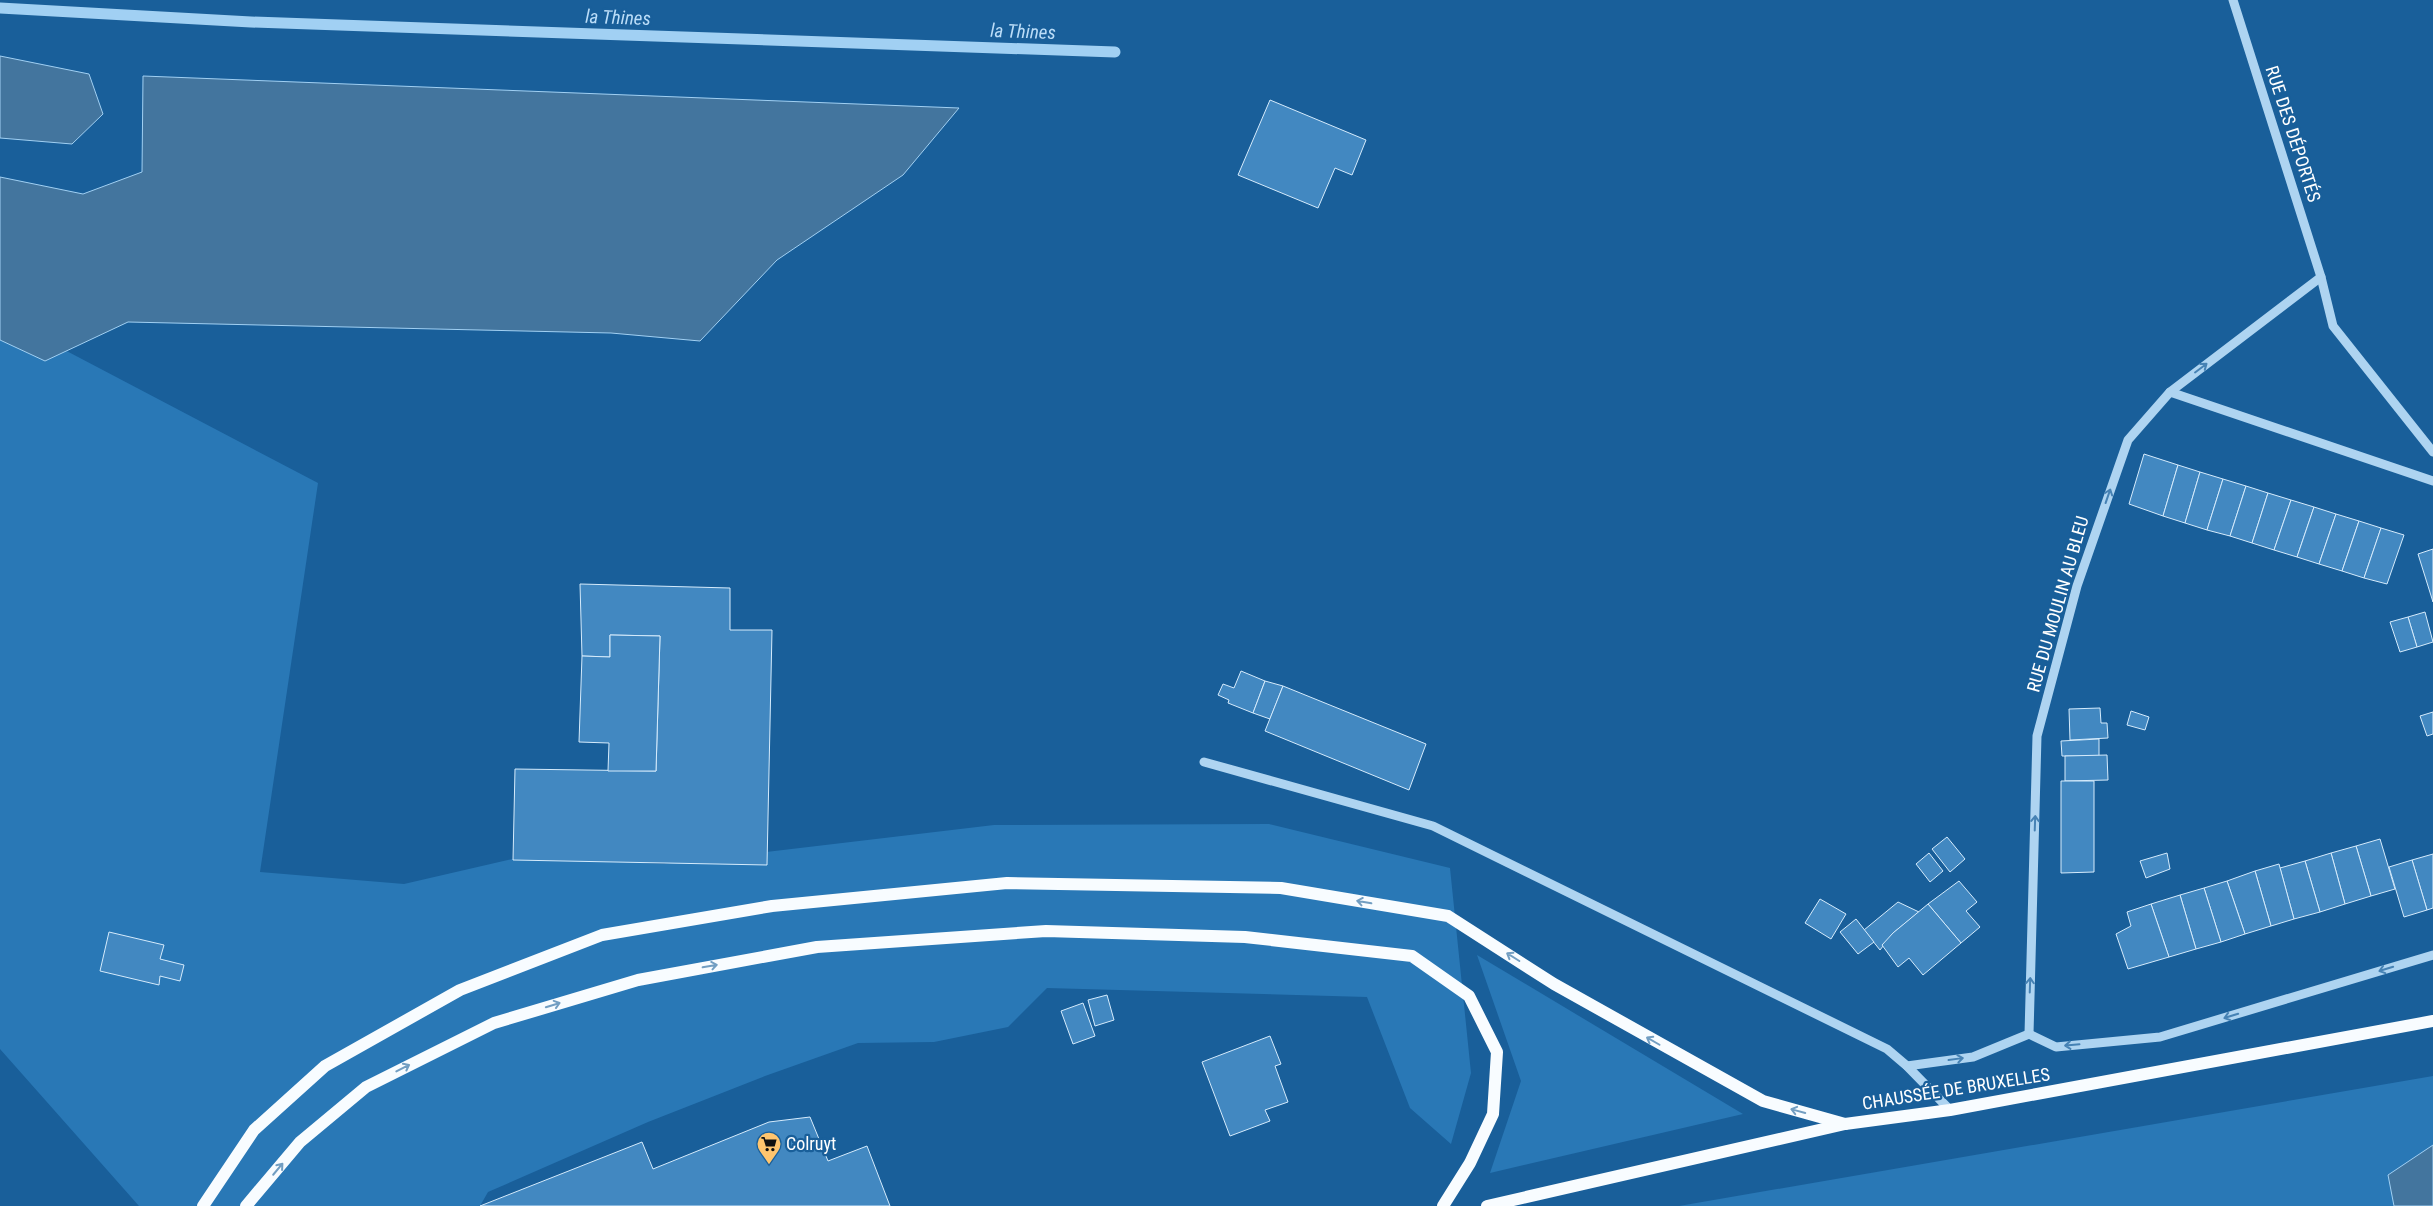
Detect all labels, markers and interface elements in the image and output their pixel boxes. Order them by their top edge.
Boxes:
water label: la Thines [585,5,651,30]
water label: la Thines [990,19,1056,44]
street label: RUE DES DÉPORTÉS [2262,63,2325,205]
one-way arrow [2194,363,2207,374]
one-way arrow [2104,489,2113,504]
street label: RUE DU MOULIN AU BLEU [2022,513,2093,694]
one-way arrow [2030,815,2040,832]
one-way arrow [1356,897,1372,907]
one-way arrow [1507,952,1521,962]
one-way arrow [702,961,718,971]
one-way arrow [2379,965,2395,975]
one-way arrow [2025,978,2035,994]
one-way arrow [544,1000,560,1010]
one-way arrow [2223,1011,2239,1021]
one-way arrow [1646,1035,1660,1045]
one-way arrow [2064,1041,2080,1050]
one-way arrow [1947,1054,1963,1064]
one-way arrow [395,1063,410,1073]
street label: CHAUSSÉE DE BRUXELLES [1861,1063,2051,1114]
one-way arrow [1791,1105,1807,1115]
supermarket icon: Colruyt [756,1131,782,1165]
place label: Colruyt [786,1133,836,1154]
one-way arrow [272,1162,283,1175]

